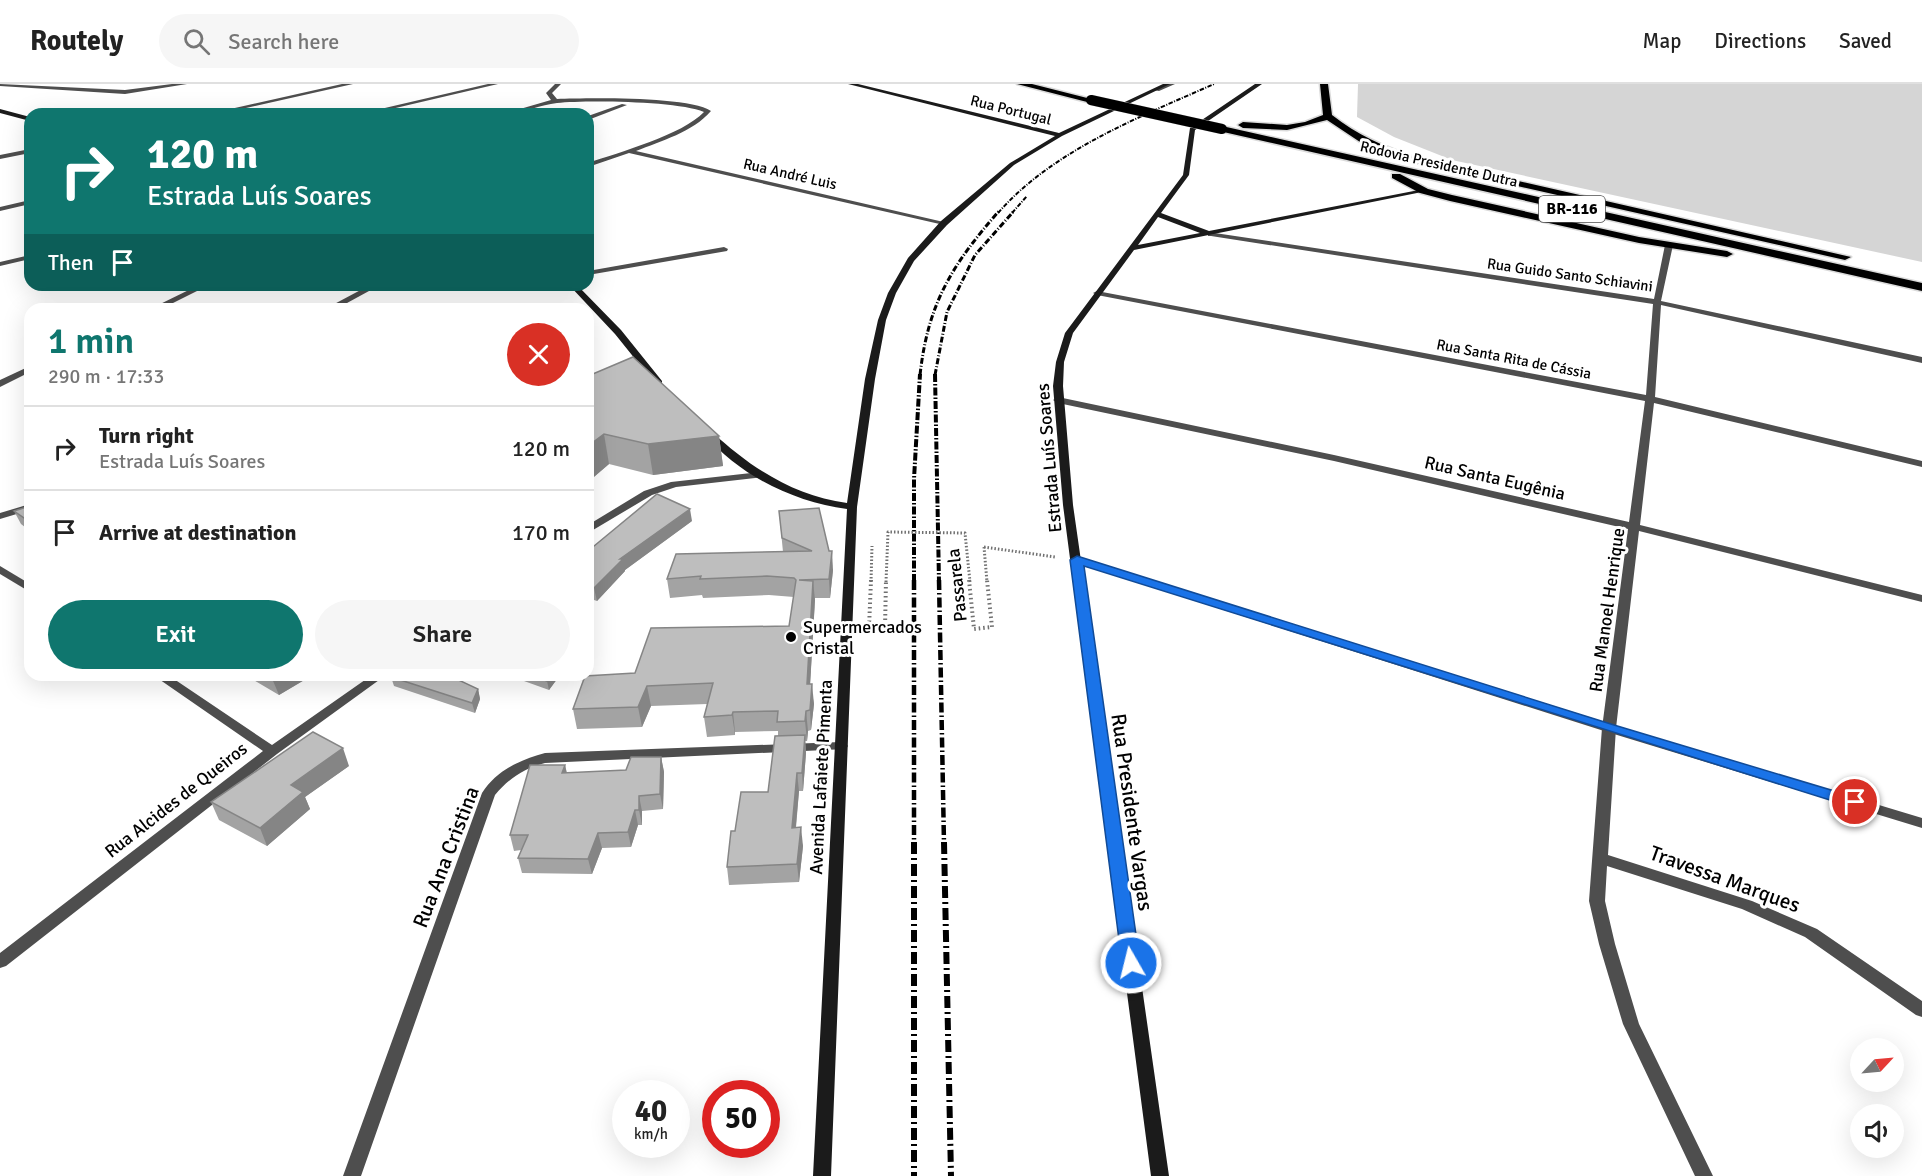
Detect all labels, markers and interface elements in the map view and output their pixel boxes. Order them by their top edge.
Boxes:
search box [159,14,579,68]
text: Routely [30,24,123,58]
icon: search [180,25,213,58]
text: Search here [228,28,339,55]
text: Map [1643,28,1681,54]
text: Directions [1714,28,1806,54]
text: Saved [1839,28,1892,54]
street label: Rua Portugal [969,91,1053,129]
text: 120 m [147,129,258,180]
icon: right [48,132,126,210]
street label: Rodovia Presidente Dutra [1358,137,1520,191]
street label: Rua André Luis [742,155,839,194]
text: Estrada Luís Soares [147,180,371,213]
road number: BR-116 [1539,196,1605,222]
icon: arrive [106,246,139,279]
text: Then [48,249,94,276]
street label: Rua Guido Santo Schiavini [1486,254,1654,296]
text: 1 min [48,319,134,364]
button: close [507,323,570,386]
street label: Rua Santa Rita de Cássia [1435,335,1593,383]
text: 290 m · 17:33 [48,364,164,389]
street label: Estrada Luís Soares [1032,382,1066,533]
text: Turn right [99,422,194,449]
icon: right [48,432,81,465]
text: 120 m [512,435,570,462]
text: Estrada Luís Soares [99,449,265,474]
street label: Rua Santa Eugênia [1422,451,1568,505]
icon: arrive [48,516,81,549]
text: Arrive at destination [99,519,296,546]
text: 170 m [512,519,570,546]
street label: Rua Manoel Henrique [1585,526,1629,694]
street label: Passarela [942,547,972,623]
button: Exit [48,600,303,669]
button: Share [315,600,570,669]
place label: Supermercados Cristal [803,616,922,659]
marker: Supermercados Cristal [784,630,798,644]
street label: Avenida Lafaiete Pimenta [805,679,837,875]
street label: Rua Presidente Vargas [1105,712,1159,912]
street label: Rua Alcides de Queiros [100,737,252,862]
pin [1829,776,1880,827]
street label: Rua Ana Cristina [407,783,485,931]
icon: arrive [1838,785,1871,818]
street label: Travessa Marques [1646,840,1804,918]
position arrow [1099,931,1163,995]
north arrow [1850,1038,1904,1092]
map controls [1850,1038,1904,1158]
speed limit sign: 50 [702,1080,780,1158]
text: 40 [635,1093,667,1130]
button: sound [1850,1104,1904,1158]
text: km/h [634,1125,668,1143]

